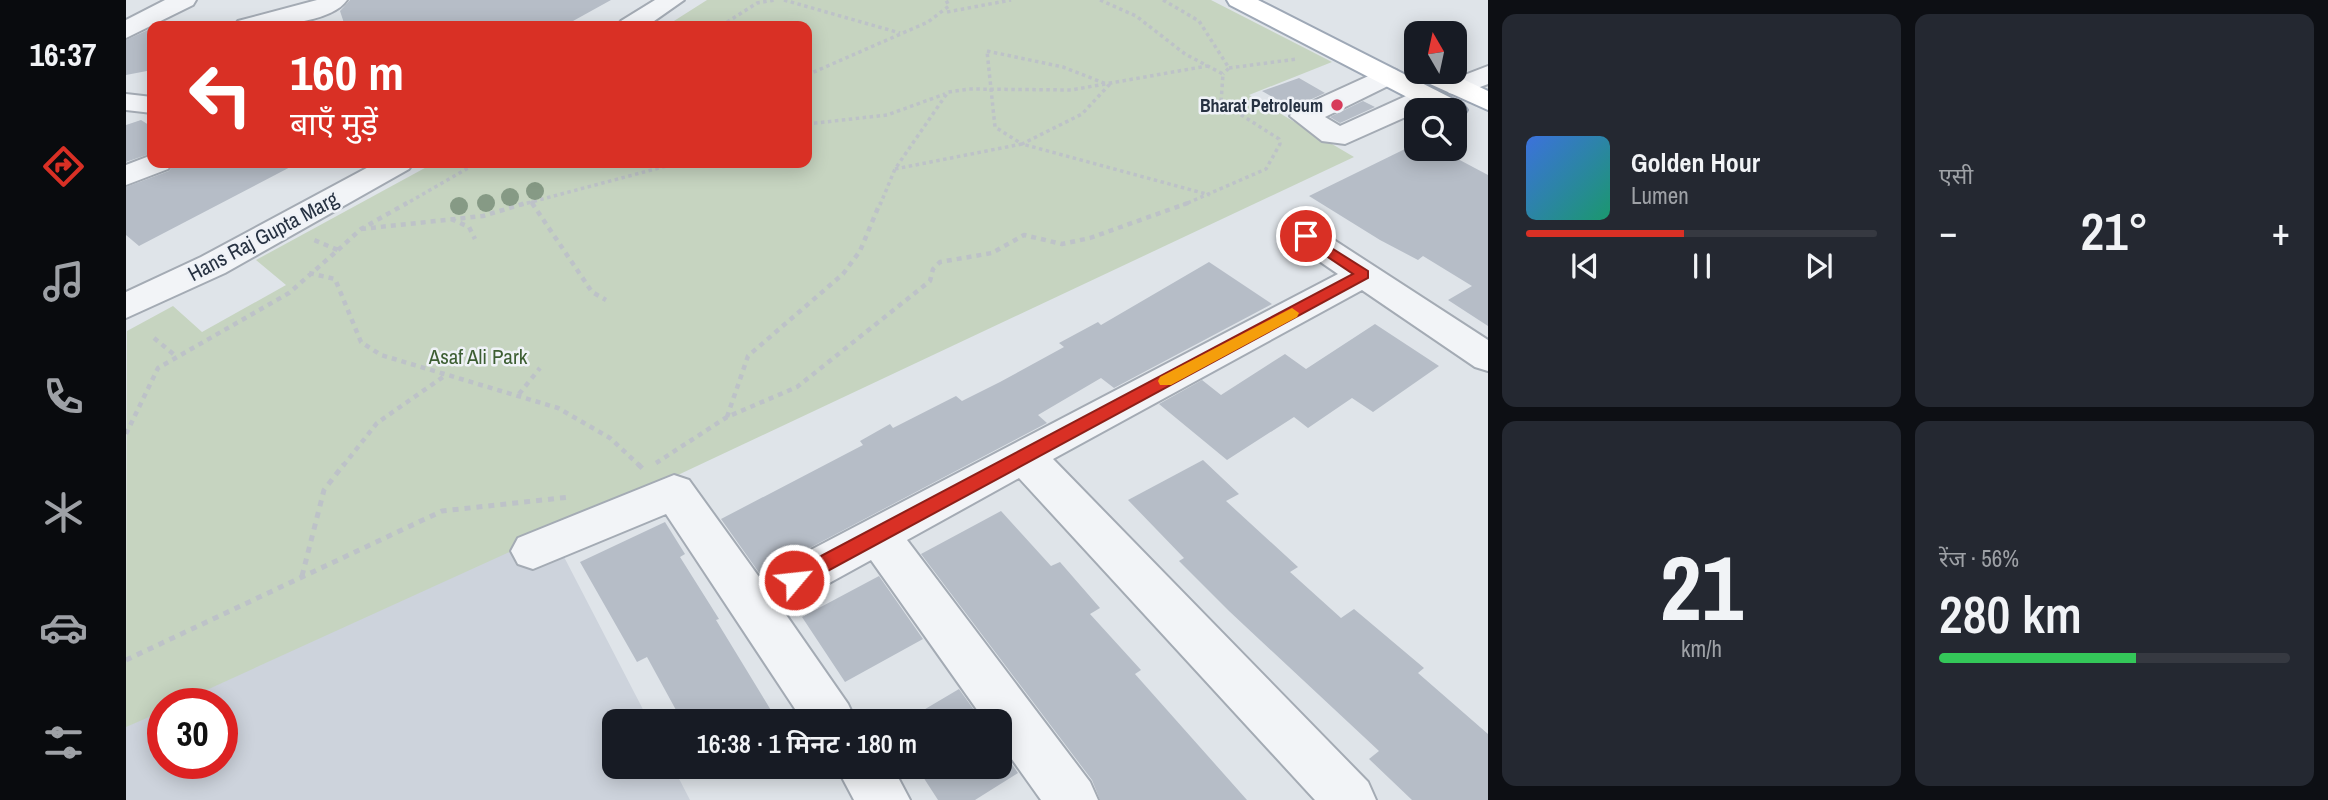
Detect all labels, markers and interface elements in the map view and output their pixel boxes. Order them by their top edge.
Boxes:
north arrow [1404,21,1466,84]
map controls [1404,21,1467,161]
text: 16:37 [29,33,97,76]
text: 160 m [290,39,404,105]
icon: left [175,49,266,140]
place label: Bharat Petroleum [1200,93,1323,118]
marker: Bharat Petroleum [1329,97,1345,113]
button: search [1404,98,1467,161]
text: बाएँ मुड़ें [290,102,378,145]
icon: directions [39,142,88,191]
text: Golden Hour [1631,145,1760,180]
text: एसी [1939,160,1973,191]
text: Lumen [1631,180,1689,211]
street label: Hans Raj Gupta Marg [183,184,344,288]
text: 21° [2080,196,2149,266]
pin [1276,206,1336,266]
text: − [1939,206,1957,257]
text: + [2272,206,2290,257]
icon: arrive [1287,217,1325,255]
icon: previous [1566,247,1604,285]
icon: pause [1683,247,1721,285]
icon: next [1800,247,1838,285]
icon: music [39,257,88,306]
park label: Asaf Ali Park [428,342,528,371]
icon: phone [39,372,88,421]
icon: climate [39,488,88,537]
text: 21 [1660,526,1743,648]
position arrow [757,543,831,617]
text: रेंज · 56% [1939,543,2019,574]
text: 280 km [1939,579,2082,649]
icon: car [39,603,88,652]
text: km/h [1681,633,1722,664]
speed limit sign: 30 [147,688,238,779]
icon: filters [39,718,88,767]
text: 16:38 · 1 मिनट · 180 m [697,726,917,761]

